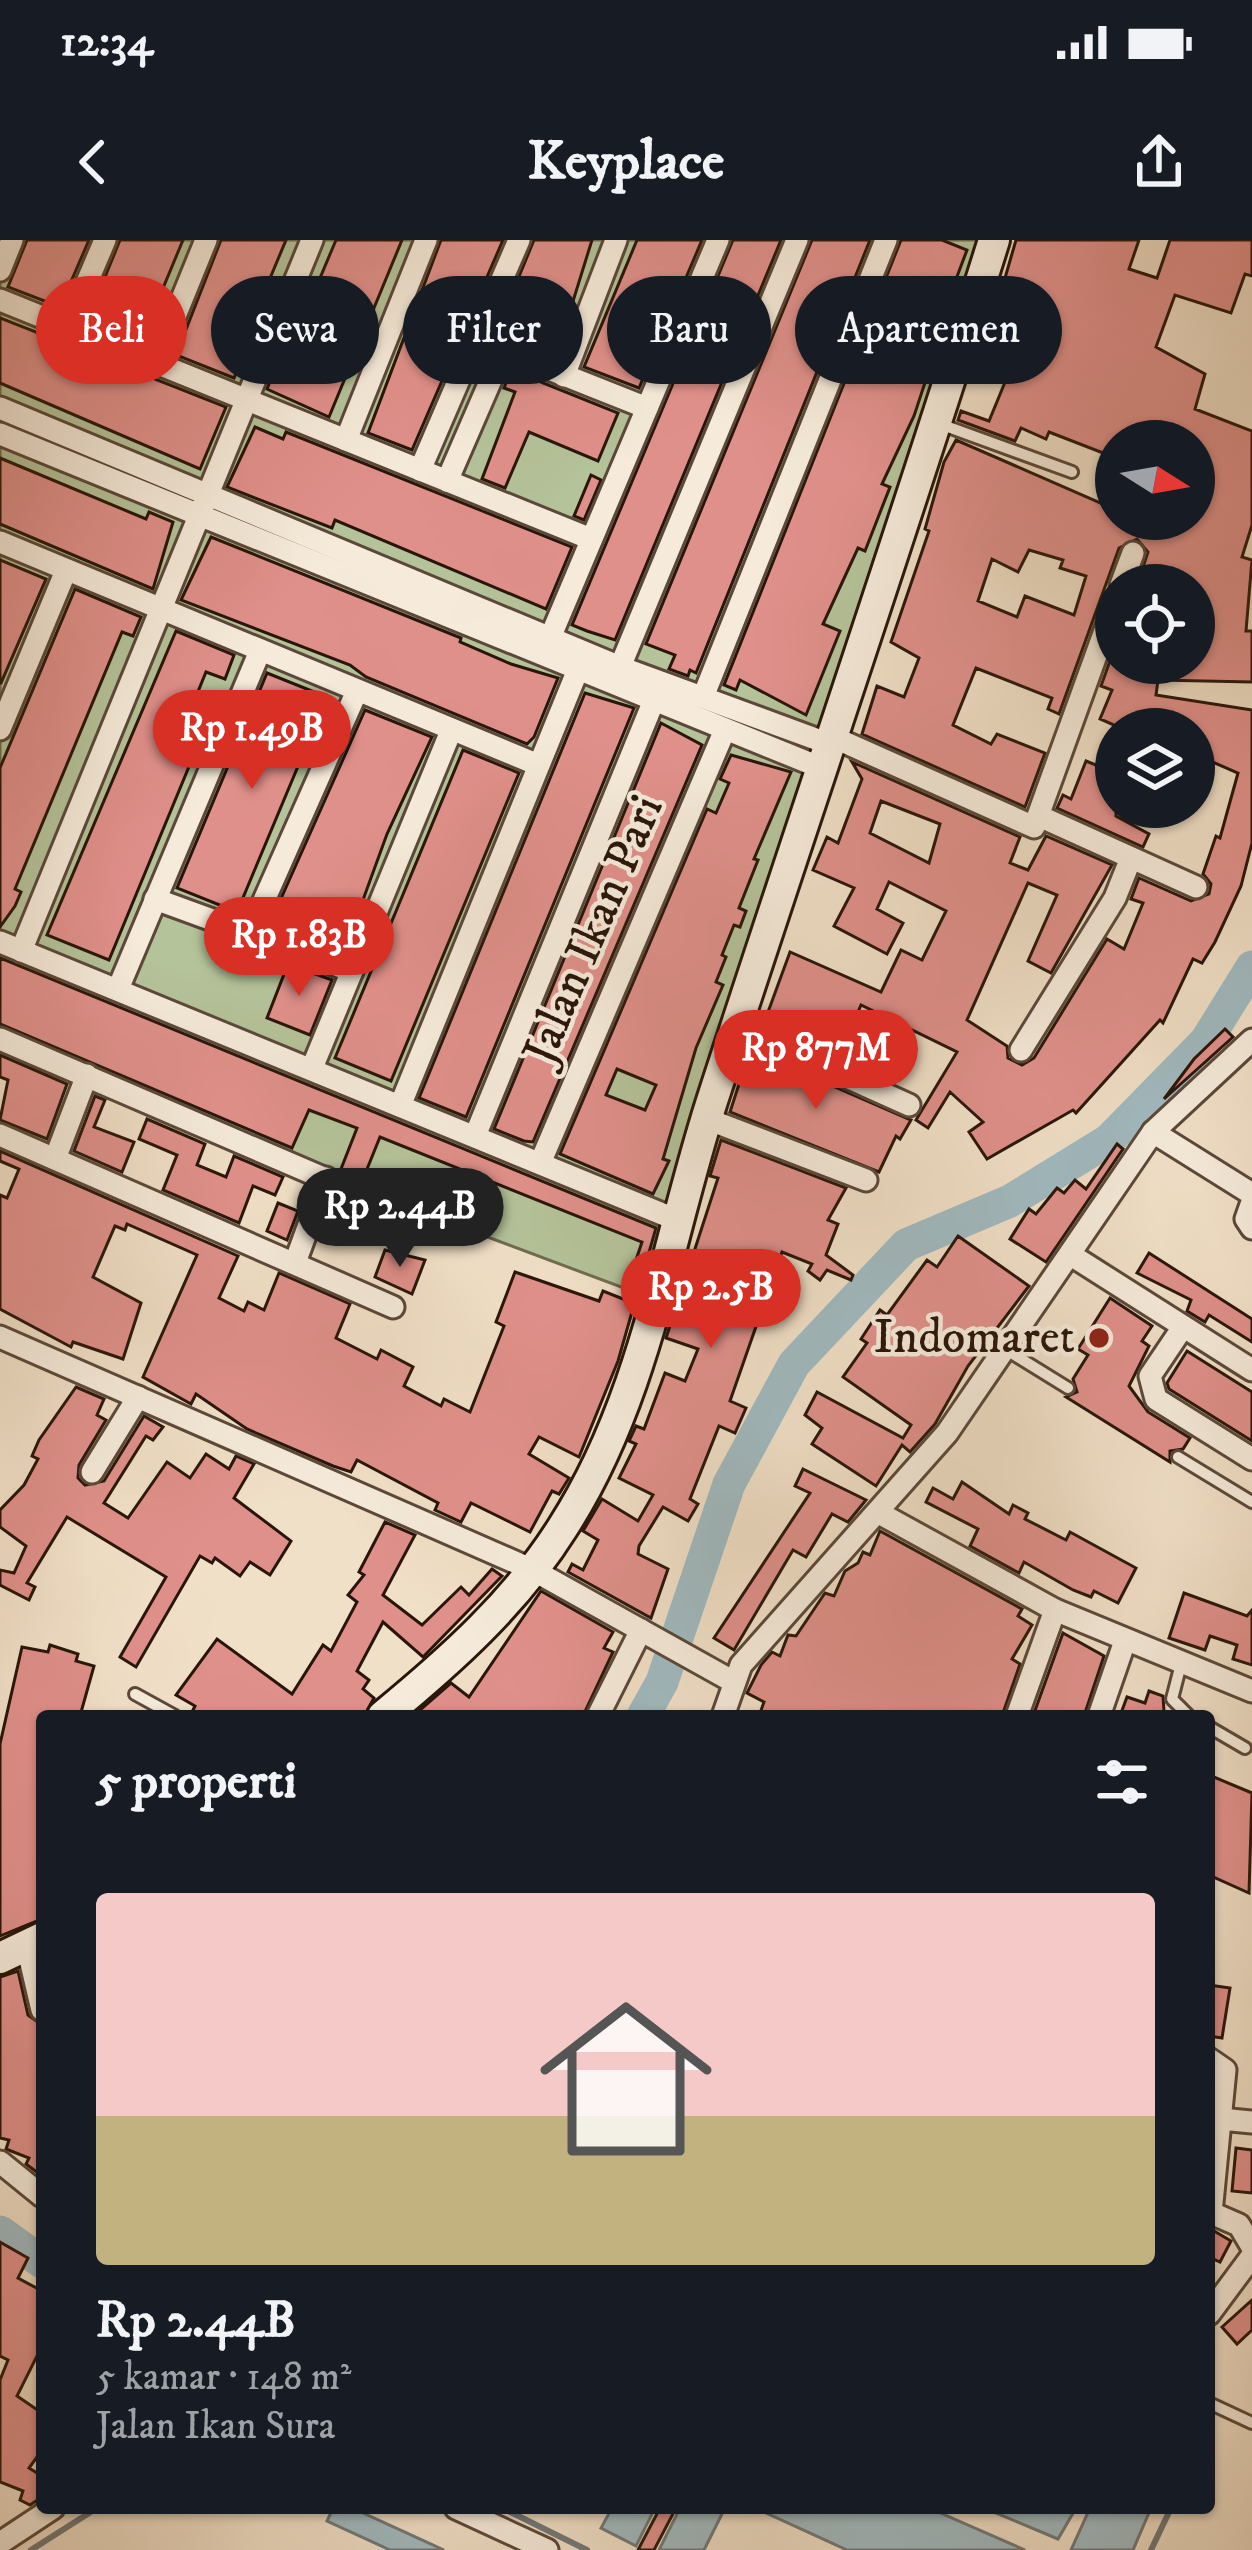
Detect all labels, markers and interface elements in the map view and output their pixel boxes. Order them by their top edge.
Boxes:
text: 12:34 [60,14,153,70]
icon: back [60,129,126,195]
text: Keyplace [528,129,724,196]
icon: share [1126,129,1192,195]
chip: Beli [36,276,187,384]
chip: Sewa [211,276,379,384]
chip: Filter [403,276,583,384]
chip: Baru [607,276,771,384]
chip: Apartemen [795,276,1062,384]
north arrow [1095,420,1215,540]
map controls [1095,420,1215,828]
button: locate [1095,564,1215,684]
pin: Rp 1.49B [128,690,376,792]
text: Rp 1.49B [180,704,324,753]
button: layers [1095,708,1215,828]
street label: Jalan Ikan Pari [509,786,678,1077]
pin: Rp 1.83B [175,897,423,999]
text: Rp 1.83B [231,911,367,960]
pin: Rp 877M [705,1010,927,1112]
text: Rp 877M [741,1024,891,1073]
pin: Rp 2.44B [276,1168,524,1270]
text: Rp 2.44B [324,1182,476,1231]
pin: Rp 2.5B [600,1249,822,1351]
text: Rp 2.5B [648,1263,774,1312]
place label: Indomaret [873,1308,1075,1368]
marker: Indomaret [1086,1325,1112,1351]
icon: filters [1089,1749,1155,1815]
text: 5 properti [96,1750,297,1814]
icon: home [518,1971,734,2187]
text: Rp 2.44B [96,2289,296,2353]
text: 5 kamar · 148 m² [96,2353,352,2402]
text: Jalan Ikan Sura [96,2402,335,2451]

